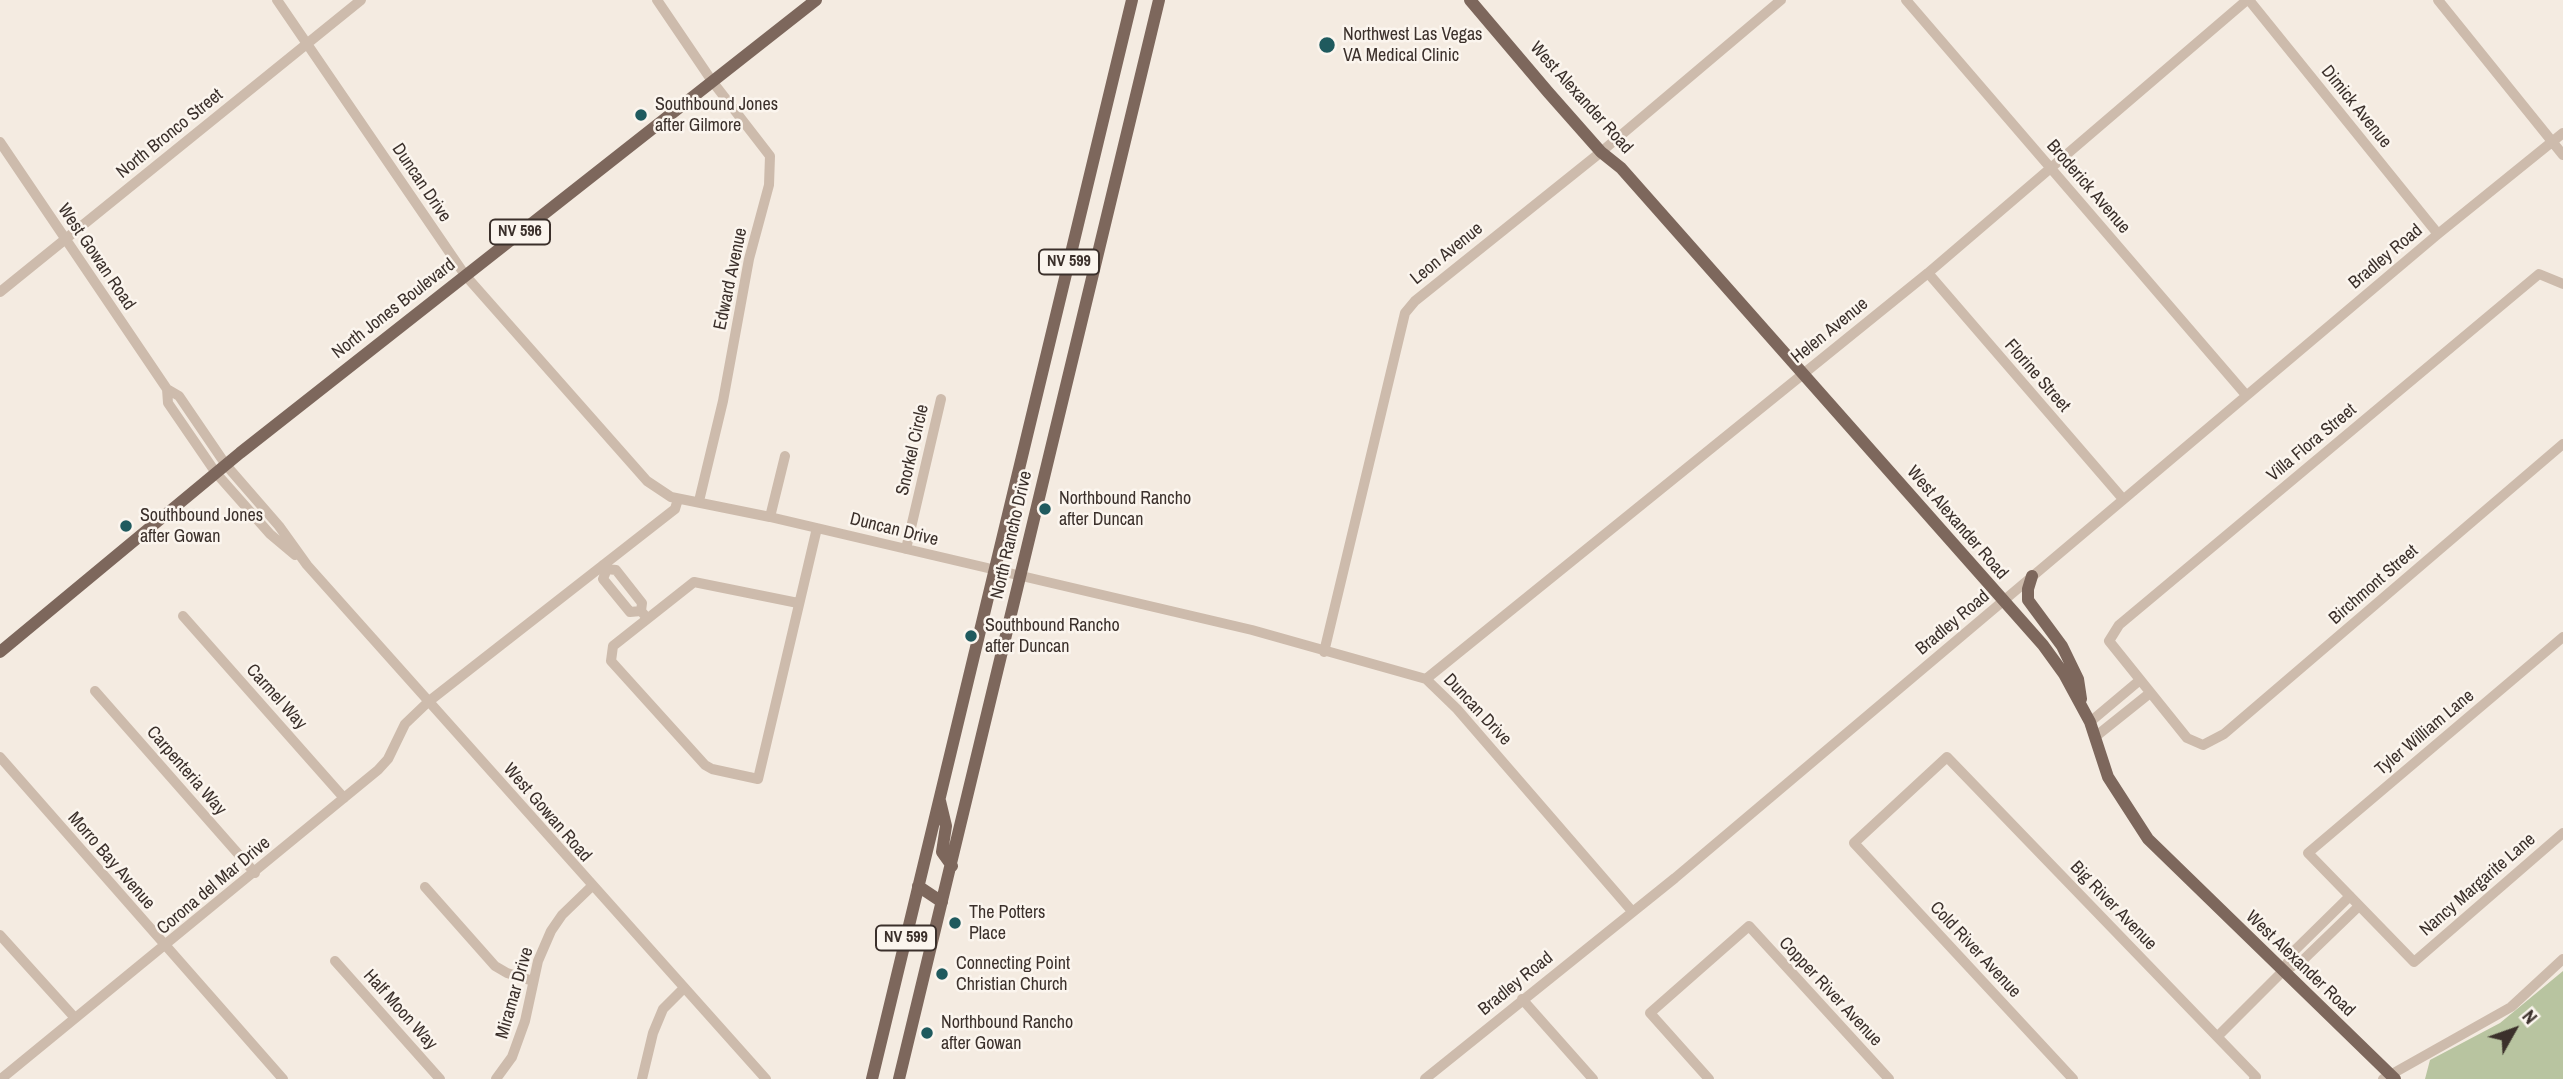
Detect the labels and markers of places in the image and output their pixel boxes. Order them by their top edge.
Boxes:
place label: Northwest Las Vegas VA Medical Clinic [1343,24,1482,66]
marker: Northwest Las Vegas VA Medical Clinic [1317,35,1337,55]
place label: Southbound Jones after Gilmore [655,94,778,136]
marker: Southbound Jones after Gilmore [633,107,649,123]
place label: Northbound Rancho after Duncan [1059,488,1191,530]
marker: Northbound Rancho after Duncan [1037,501,1053,517]
place label: Southbound Jones after Gowan [140,505,263,548]
marker: Southbound Jones after Gowan [118,518,134,534]
place label: Southbound Rancho after Duncan [985,615,1120,658]
marker: Southbound Rancho after Duncan [963,628,979,644]
place label: The Potters Place [969,902,1045,944]
marker: The Potters Place [947,915,963,931]
place label: Connecting Point Christian Church [956,953,1070,996]
marker: Connecting Point Christian Church [934,966,950,982]
place label: Northbound Rancho after Gowan [941,1012,1073,1054]
marker: Northbound Rancho after Gowan [919,1025,935,1041]

